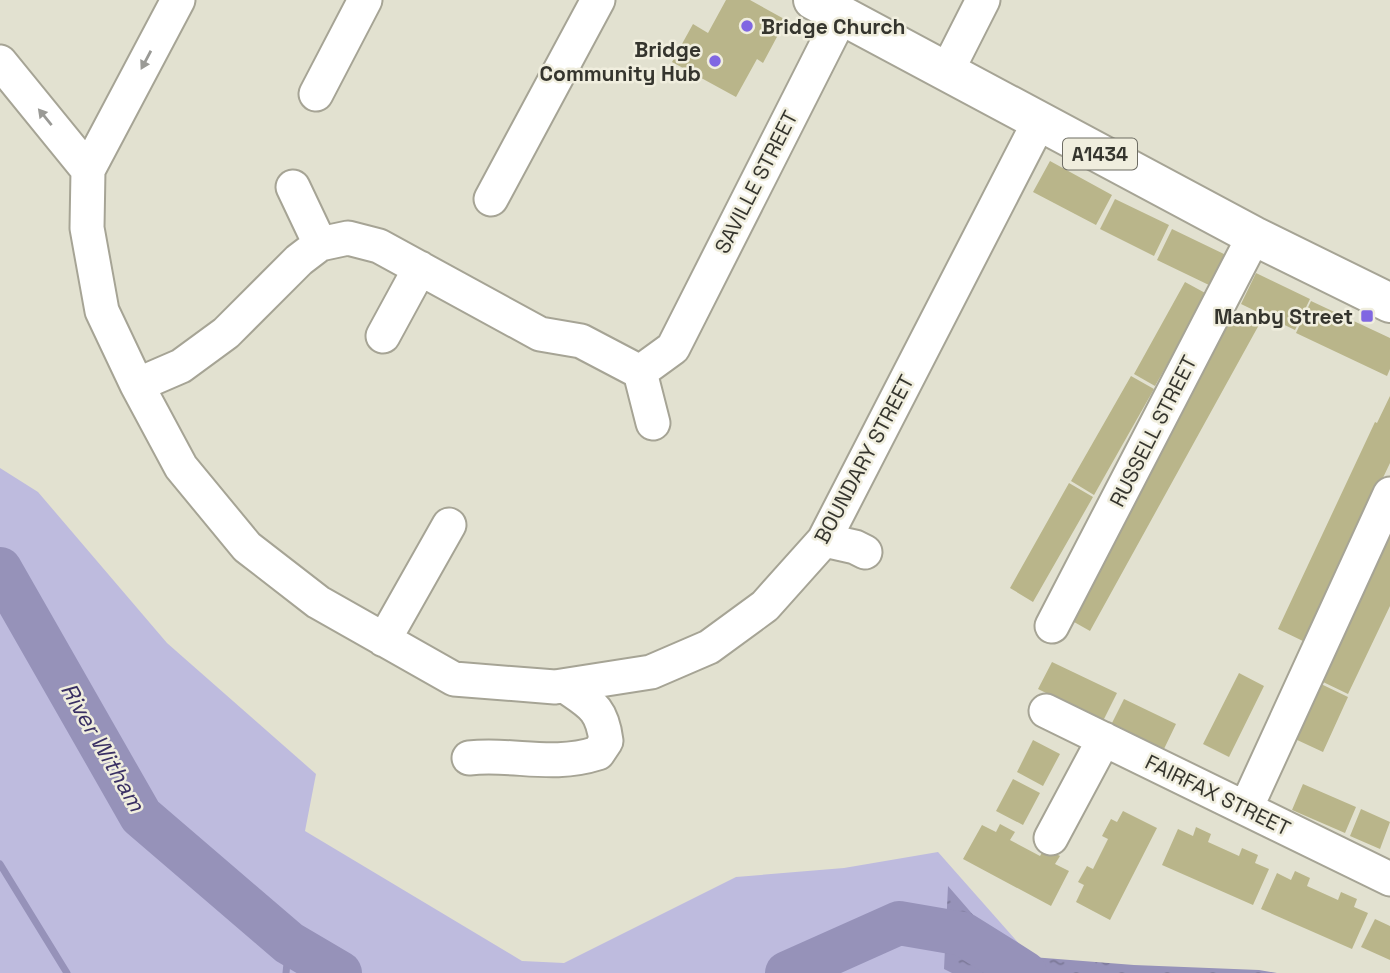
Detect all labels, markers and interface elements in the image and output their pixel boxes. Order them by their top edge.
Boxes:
place label: Bridge Church [761,13,906,40]
marker: Bridge Church [739,18,755,34]
place label: Bridge Community Hub [540,36,701,87]
one-way arrow [141,50,152,70]
marker: Bridge Community Hub [707,53,723,69]
street label: SAVILLE STREET [708,106,804,258]
one-way arrow [38,108,53,125]
road number: A1434 [1063,138,1137,170]
place label: Manby Street [1214,303,1353,330]
marker: Manby Street [1359,308,1375,324]
street label: RUSSELL STREET [1103,351,1203,511]
street label: BOUNDARY STREET [808,370,920,548]
water label: River Witham [54,677,152,818]
street label: FAIRFAX STREET [1141,748,1295,842]

